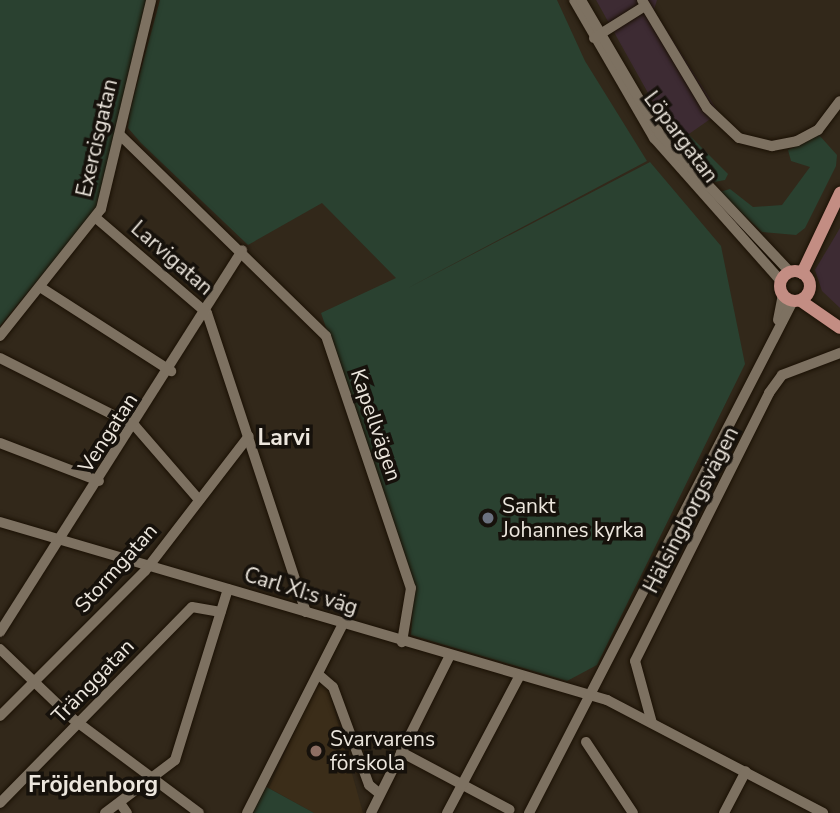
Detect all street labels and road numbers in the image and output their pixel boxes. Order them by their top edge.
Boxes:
street label: Exercisgatan [71,77,123,199]
street label: Löpargatan [639,86,723,188]
street label: Larvigatan [126,216,218,300]
street label: Kapellvägen [345,366,407,484]
street label: Vengatan [73,388,143,478]
street label: Hälsingborgsvägen [638,423,744,597]
street label: Stormgatan [69,518,163,618]
street label: Carl XI:s väg [241,562,361,620]
street label: Tränggatan [47,634,139,728]

